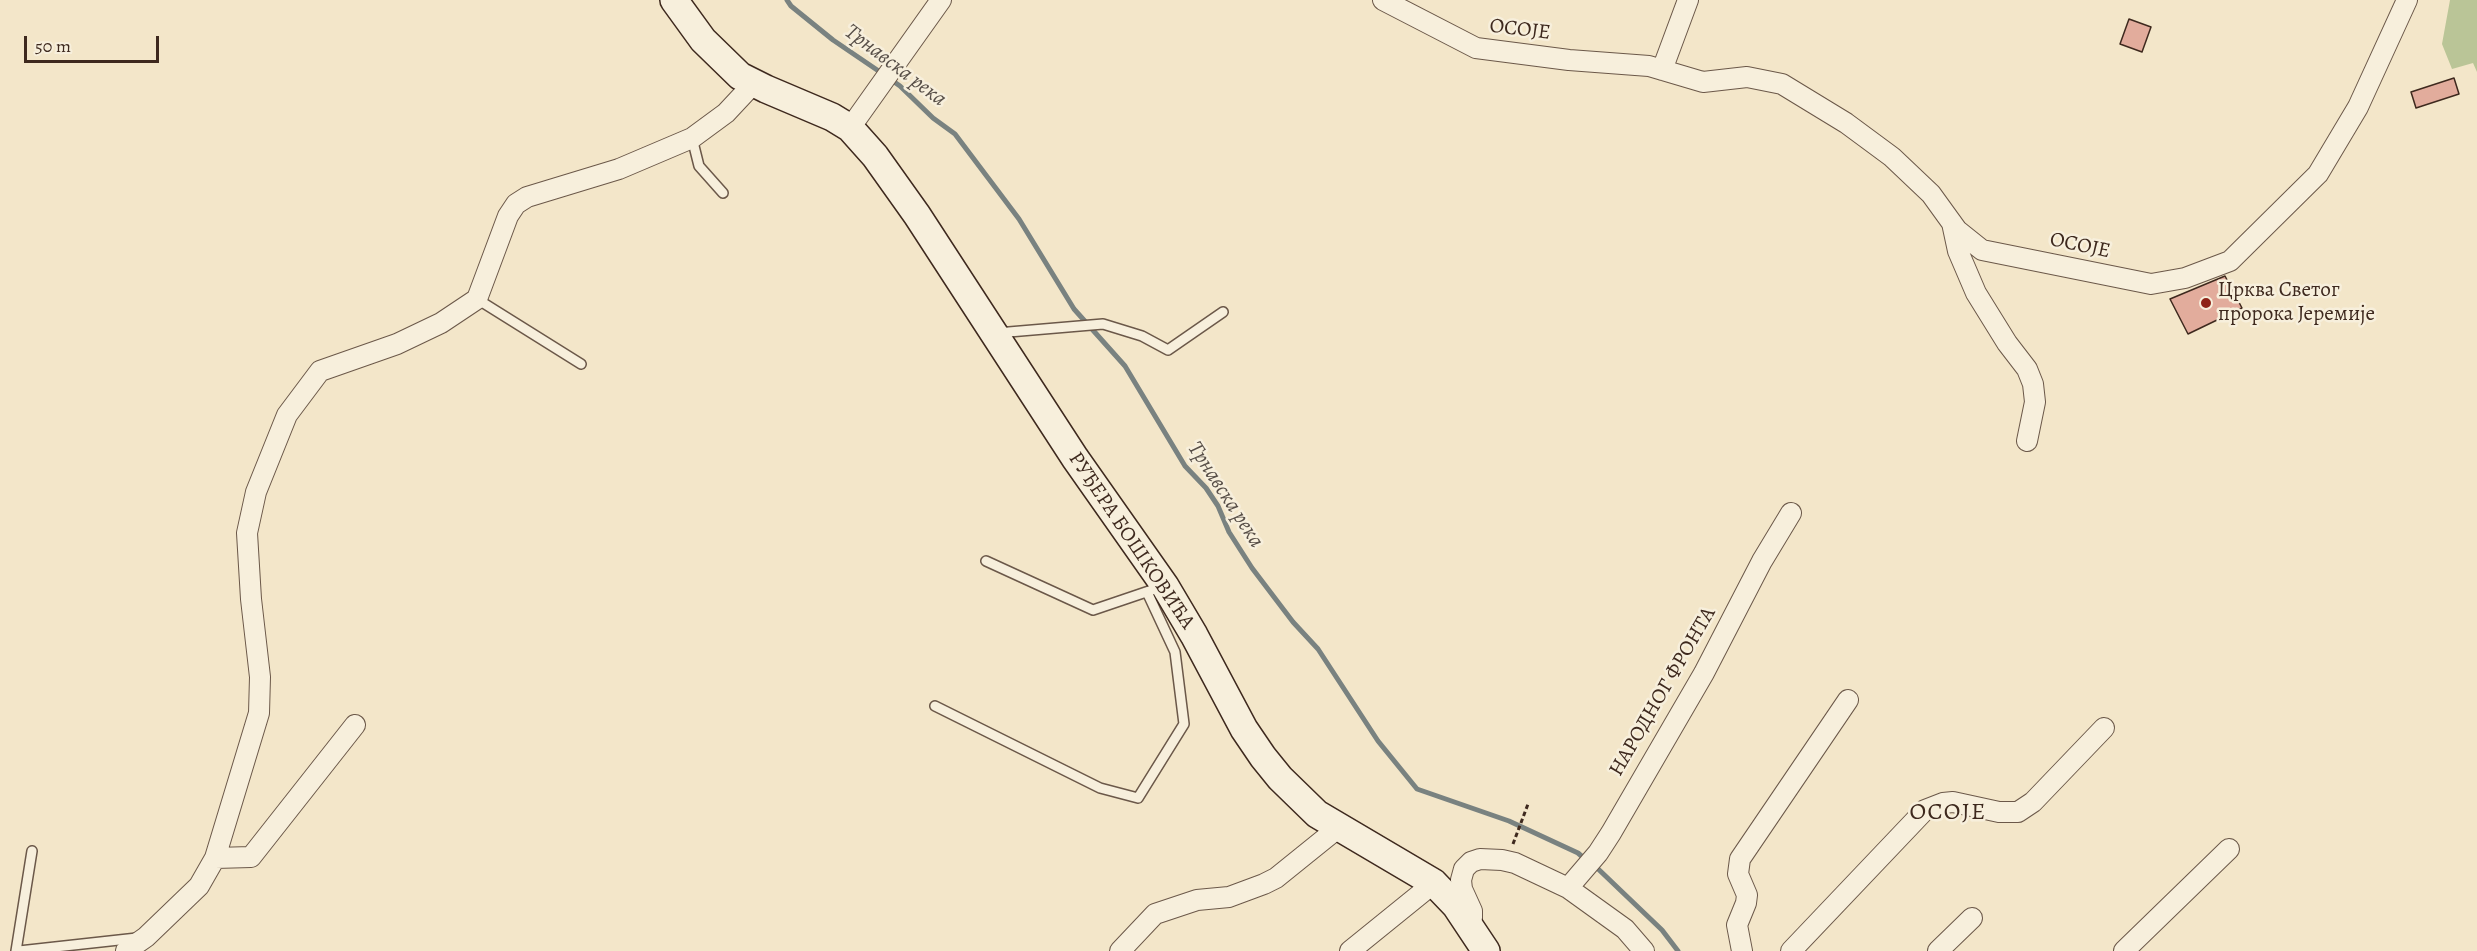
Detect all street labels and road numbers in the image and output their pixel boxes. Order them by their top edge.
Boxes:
street label: ОСОЈЕ [1488,14,1552,46]
street label: ОСОЈЕ [2048,227,2112,265]
street label: РУЂЕРА БОШКОВИЋА [1062,448,1200,634]
street label: НАРОДНОГ ФРОНТА [1604,603,1722,781]

